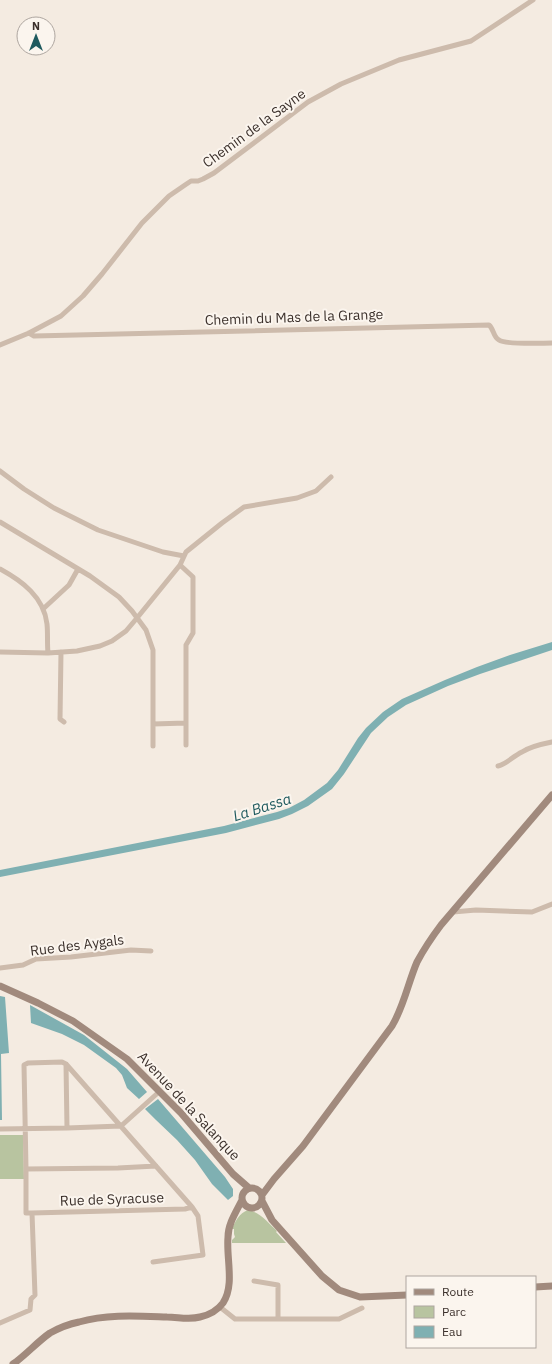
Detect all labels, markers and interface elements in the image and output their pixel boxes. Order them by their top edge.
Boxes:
north arrow [16,16,56,56]
text: N [32,19,40,33]
street label: Chemin de la Sayne [199,84,309,171]
street label: Chemin du Mas de la Grange [204,305,384,329]
water label: La Bassa [230,789,294,825]
street label: Rue des Aygals [29,930,125,960]
street label: Avenue de la Salanque [134,1048,244,1164]
street label: Rue de Syracuse [60,1188,165,1210]
legend [406,1276,536,1348]
text: Route [442,1284,474,1299]
text: Parc [442,1304,466,1319]
text: Eau [442,1324,462,1339]

